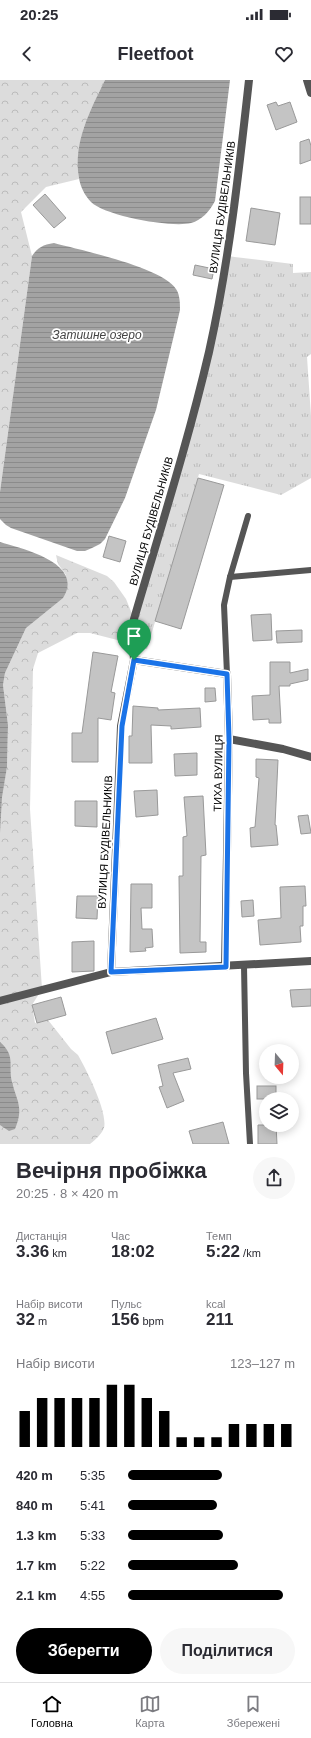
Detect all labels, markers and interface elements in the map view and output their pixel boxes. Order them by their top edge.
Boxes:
text: 20:25 [20,6,58,23]
icon: back [16,43,38,65]
icon: heart [273,43,295,65]
text: Fleetfoot [118,44,194,64]
street label: ВУЛИЦЯ БУДІВЕЛЬНИКІВ [207,140,237,274]
water label: Затишне озеро [52,328,142,342]
street label: ВУЛИЦЯ БУДІВЕЛЬНИКІВ [127,455,175,587]
pin [117,619,151,660]
icon: arrive [123,625,145,647]
street label: ТИХА ВУЛИЦЯ [211,734,225,812]
street label: ВУЛИЦЯ БУДІВЕЛЬНИКІВ [96,775,114,909]
north arrow [259,1044,299,1084]
map controls [259,1044,299,1132]
button: layers [259,1092,299,1132]
button: share [253,1157,295,1199]
text: Вечірня пробіжка [16,1158,207,1183]
text: 20:25 · 8 × 420 m [16,1186,118,1201]
text: Дистанція [16,1230,67,1242]
text: Час [111,1230,130,1242]
text: Темп [206,1230,232,1242]
text: 3.36 [16,1242,49,1261]
text: 18:02 [111,1242,154,1261]
text: 5:22 [206,1242,240,1261]
text: km [49,1247,67,1259]
text: /km [240,1247,261,1259]
text: Набір висоти [16,1298,83,1310]
text: Пульс [111,1298,142,1310]
text: kcal [206,1298,226,1310]
text: 32 [16,1310,35,1329]
text: 156 [111,1310,139,1329]
text: 211 [206,1310,233,1329]
text: m [35,1315,47,1327]
text: bpm [139,1315,164,1327]
text: Набір висоти [16,1356,95,1371]
text: 123–127 m [230,1356,295,1371]
text: 420 m [16,1468,53,1483]
text: 5:35 [80,1468,105,1483]
text: 840 m [16,1498,53,1513]
text: 5:41 [80,1498,105,1513]
text: 1.3 km [16,1528,56,1543]
text: 5:33 [80,1528,105,1543]
text: 1.7 km [16,1558,56,1573]
text: 5:22 [80,1558,105,1573]
text: 2.1 km [16,1588,56,1603]
text: 4:55 [80,1588,105,1603]
button: Зберегти [16,1628,152,1674]
button: Поділитися [160,1628,295,1674]
tab: Головна [31,1693,73,1729]
tab: Карта [135,1693,165,1729]
tab: Збережені [227,1693,280,1729]

